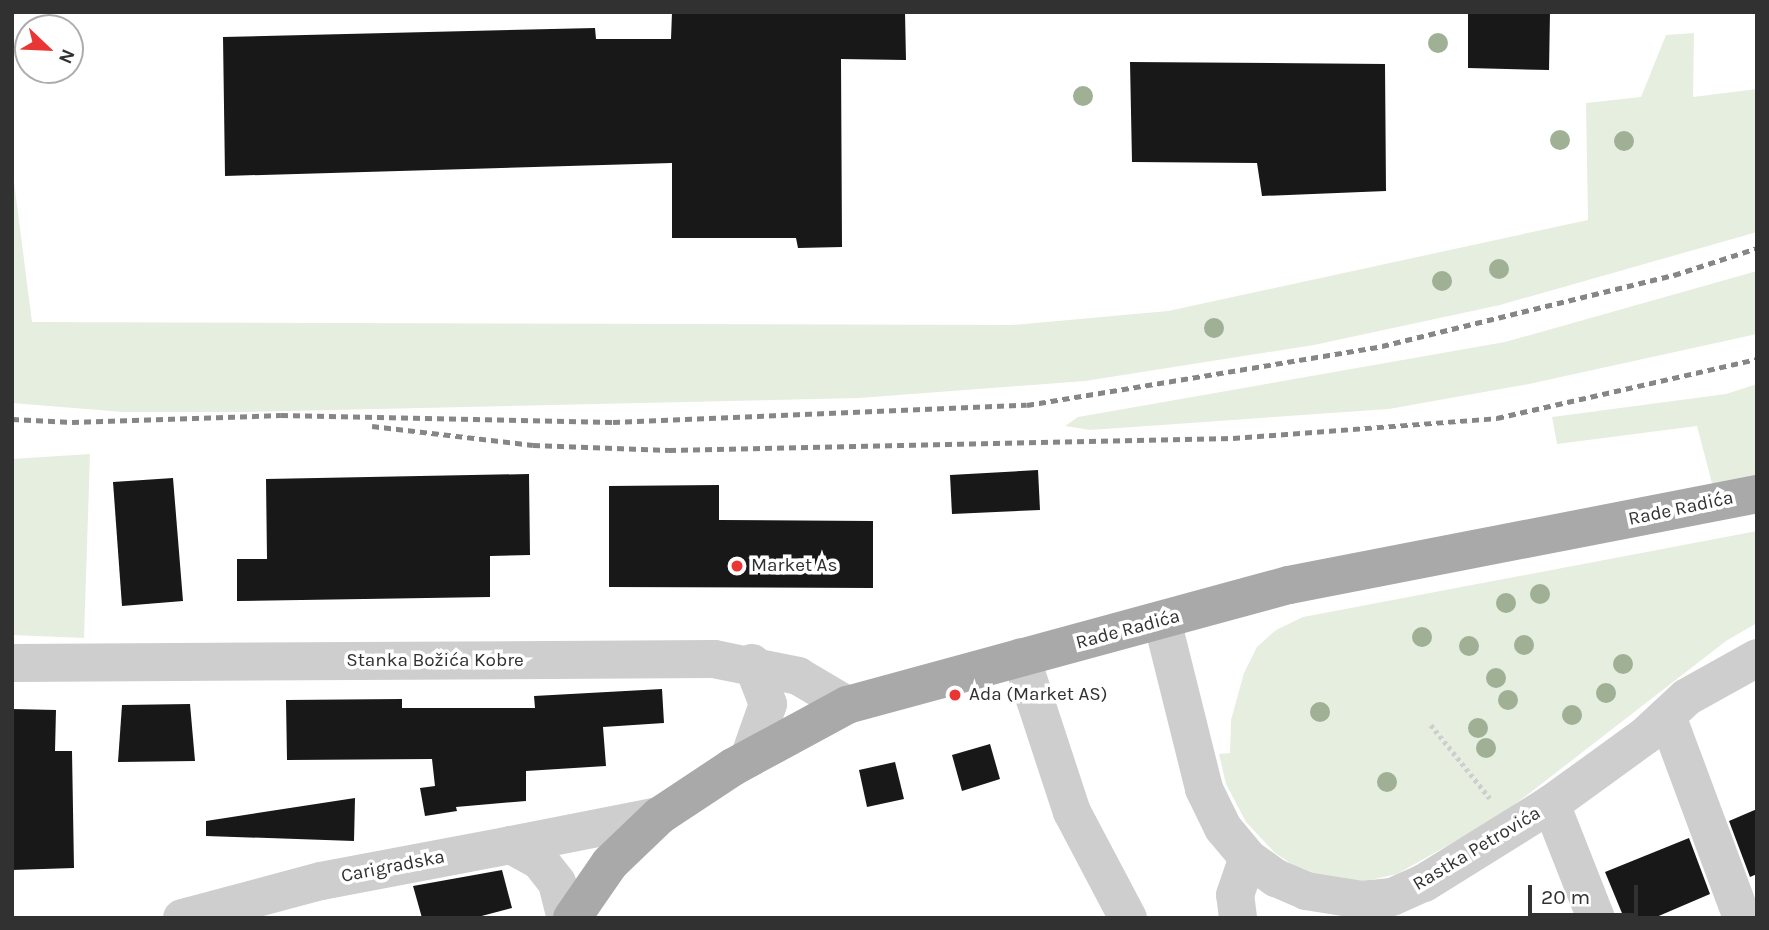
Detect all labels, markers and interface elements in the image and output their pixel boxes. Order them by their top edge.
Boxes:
north arrow [14,14,84,84]
text: N [54,46,79,67]
street label: Rade Radića [1626,487,1736,531]
place label: Market As [751,555,837,577]
marker: Market As [729,558,745,574]
street label: Rade Radića [1073,605,1183,655]
street label: Stanka Božića Kobre [346,650,524,672]
place label: Ada (Market AS) [969,684,1108,706]
marker: Ada (Market AS) [947,687,963,703]
street label: Rastka Petrovića [1409,802,1545,896]
street label: Carigradska [339,846,447,888]
scale bar [1531,870,1641,914]
text: 20 m [1541,885,1590,909]

